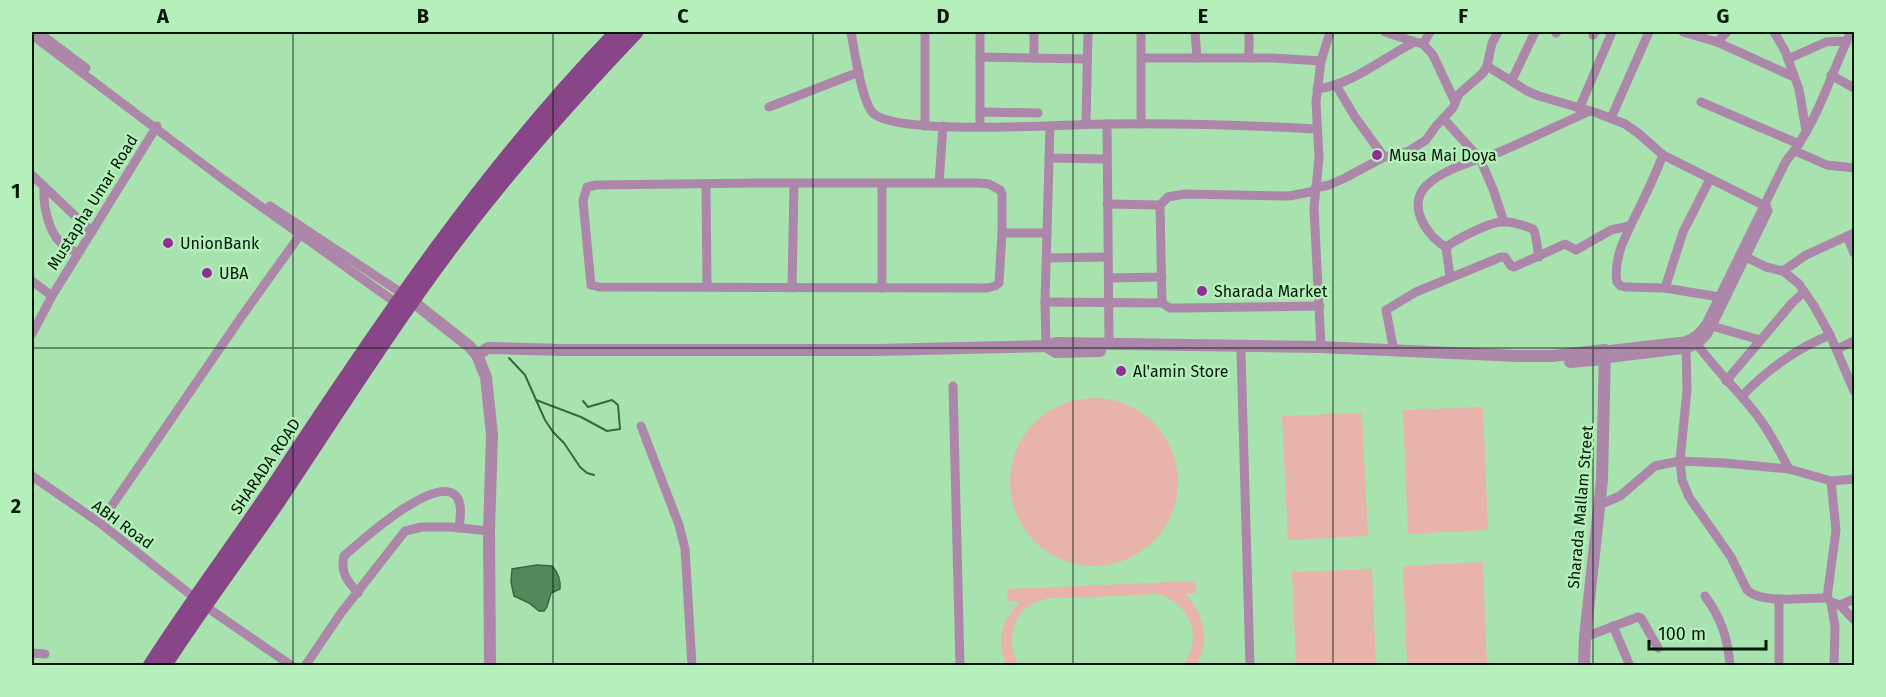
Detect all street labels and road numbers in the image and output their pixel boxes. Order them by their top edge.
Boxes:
street label: Mustapha Umar Road [43,131,142,273]
street label: SHARADA ROAD [226,415,304,518]
street label: Sharada Mallam Street [1564,424,1597,590]
street label: ABH Road [88,496,157,553]

